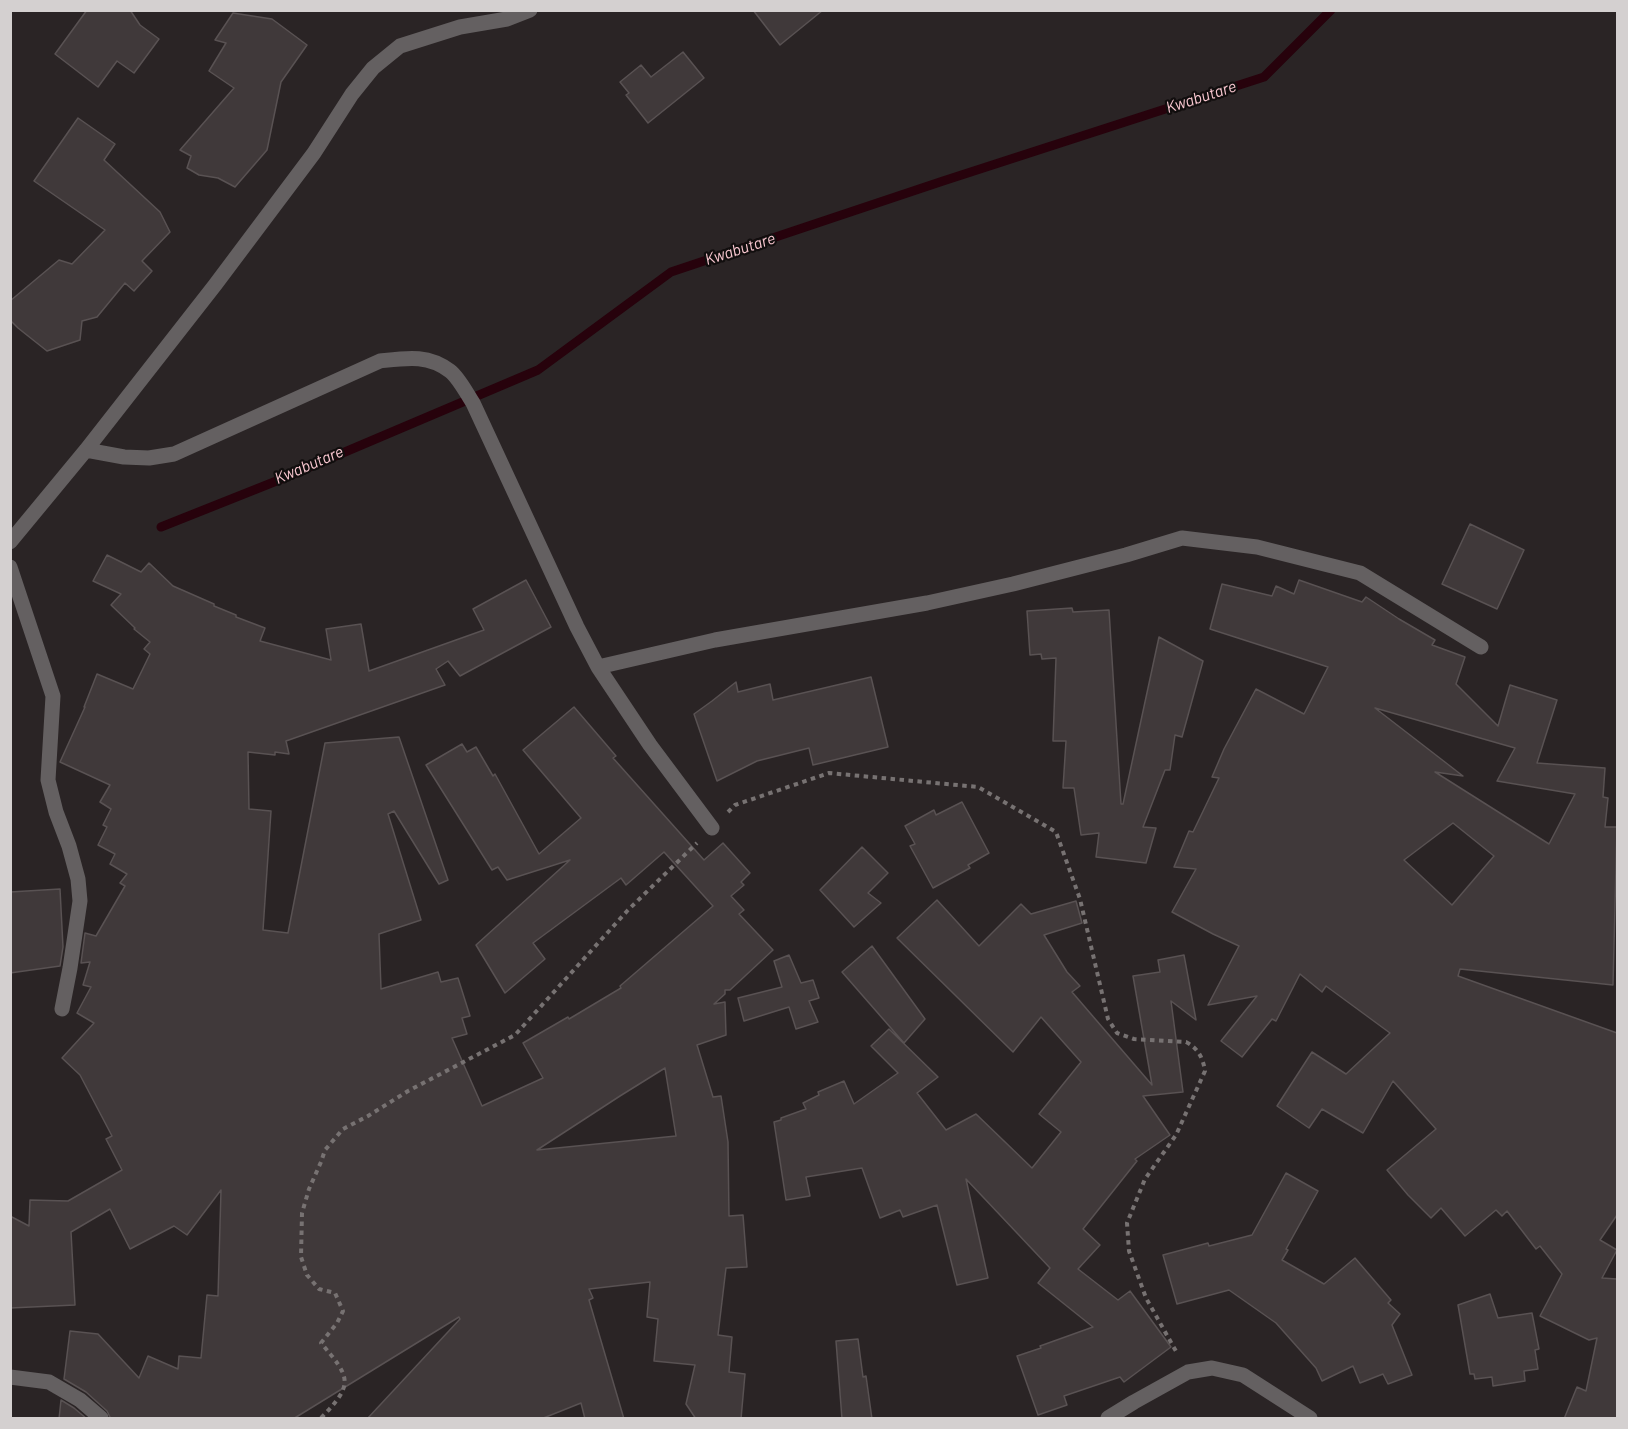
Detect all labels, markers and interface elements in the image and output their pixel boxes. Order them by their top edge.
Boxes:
water label: Kwabutare [1163,77,1239,117]
water label: Kwabutare [702,229,778,269]
water label: Kwabutare [272,442,346,488]

